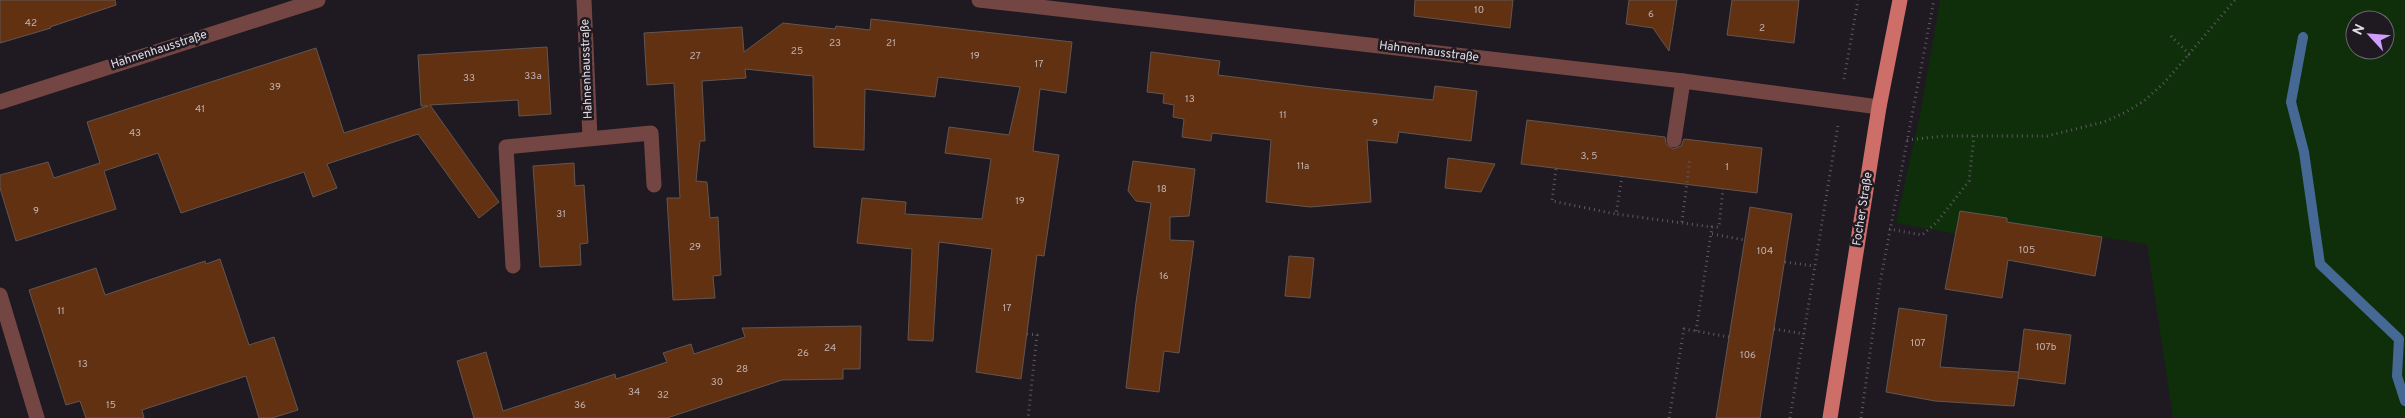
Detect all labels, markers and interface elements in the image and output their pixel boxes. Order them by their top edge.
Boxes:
house number: 10 [1474,4,1484,17]
house number: 6 [1648,8,1654,21]
north arrow [2345,10,2395,60]
house number: 42 [25,17,37,30]
street label: Hahnenhausstraße [577,19,597,119]
house number: 2 [1759,22,1765,35]
text: N [2350,22,2370,38]
street label: Hahnenhausstraße [109,27,209,73]
house number: 23 [829,37,841,50]
house number: 21 [886,37,896,50]
street label: Hahnenhausstraße [1378,38,1480,66]
house number: 25 [791,45,803,58]
house number: 27 [689,50,701,63]
house number: 19 [970,50,980,63]
house number: 17 [1035,58,1043,71]
house number: 33a [524,70,542,83]
house number: 33 [463,72,475,85]
house number: 39 [269,81,281,94]
house number: 13 [1185,93,1195,106]
house number: 41 [195,103,205,116]
house number: 11 [1279,109,1287,122]
house number: 9 [1372,117,1378,130]
house number: 43 [129,127,141,140]
house number: 3, 5 [1581,150,1597,163]
house number: 11a [1297,160,1309,173]
house number: 1 [1725,161,1729,174]
street label: Focher Straße [1849,171,1877,247]
house number: 18 [1157,183,1167,196]
house number: 19 [1015,195,1025,208]
house number: 9 [33,205,39,218]
house number: 31 [556,208,566,221]
house number: 29 [689,241,701,254]
house number: 105 [2019,244,2035,257]
house number: 104 [1757,245,1773,258]
house number: 16 [1159,270,1169,283]
house number: 17 [1003,302,1011,315]
house number: 11 [57,305,65,318]
house number: 107 [1910,337,1926,350]
house number: 107b [2036,341,2057,354]
house number: 24 [824,342,836,355]
house number: 26 [797,347,809,360]
house number: 106 [1740,349,1756,362]
house number: 13 [78,358,88,371]
house number: 28 [736,363,748,376]
house number: 30 [711,376,723,389]
house number: 34 [628,386,640,399]
house number: 32 [657,389,669,402]
house number: 15 [106,399,116,412]
house number: 36 [574,399,586,412]

